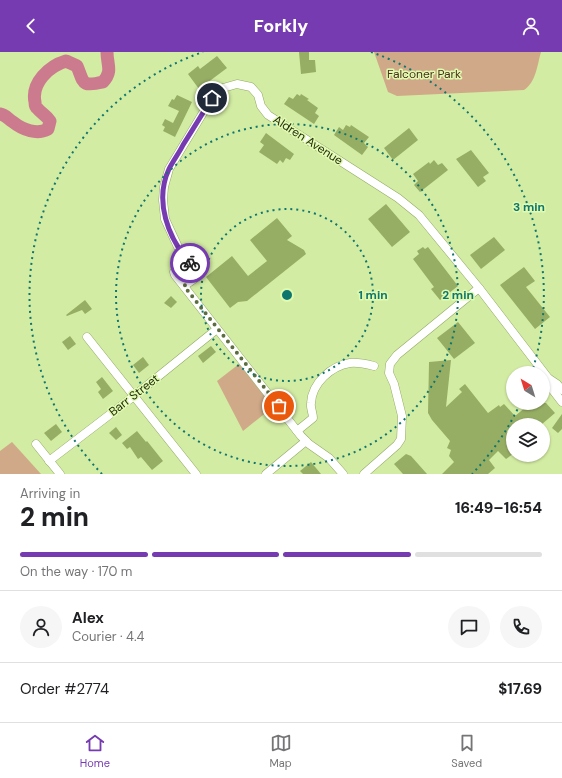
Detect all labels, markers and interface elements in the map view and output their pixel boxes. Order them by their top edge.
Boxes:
text: Forkly [254,14,308,38]
icon: back [20,15,42,37]
icon: person [520,15,542,37]
park label: Falconer Park [387,66,461,82]
pin [195,81,229,115]
icon: home [201,87,223,109]
street label: Aldren Avenue [270,111,346,169]
text: 3 min [513,199,545,215]
courier [170,243,210,283]
icon: bike [179,252,201,274]
text: 1 min [358,287,388,303]
text: 2 min [442,287,474,303]
centre of rings [280,288,294,302]
north arrow [506,366,550,410]
map controls [506,366,550,462]
street label: Barr Street [105,370,163,420]
pin [262,389,296,423]
icon: bag [268,395,290,417]
button: layers [506,418,550,462]
text: Arriving in [20,485,80,502]
text: 16:49–16:54 [455,498,542,518]
text: 2 min [20,500,89,534]
text: On the way · 170 m [20,563,132,580]
button: person [20,606,62,648]
button: chat [448,606,490,648]
button: phone [500,606,542,648]
text: Alex [72,608,104,628]
text: Courier · 4.4 [72,628,144,645]
text: Order #2774 [20,679,109,699]
text: $17.69 [498,679,542,699]
tab: Home [80,732,110,770]
tab: Map [270,732,292,770]
tab: Saved [451,732,482,770]

